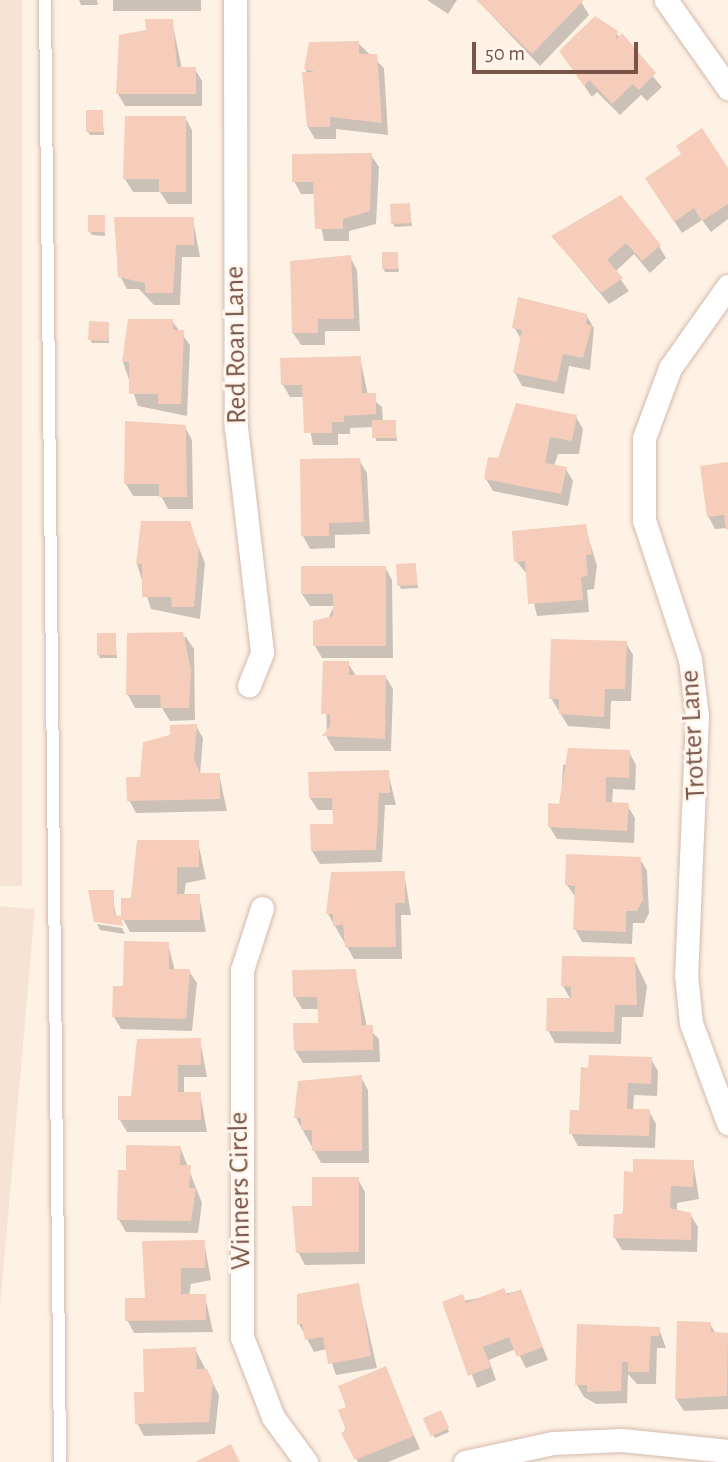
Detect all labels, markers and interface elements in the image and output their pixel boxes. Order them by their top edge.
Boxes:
scale bar [476,28,642,72]
text: 50 m [485,43,525,64]
street label: Red Roan Lane [218,266,254,424]
street label: Trotter Lane [673,669,713,801]
street label: Winners Circle [222,1112,258,1270]

